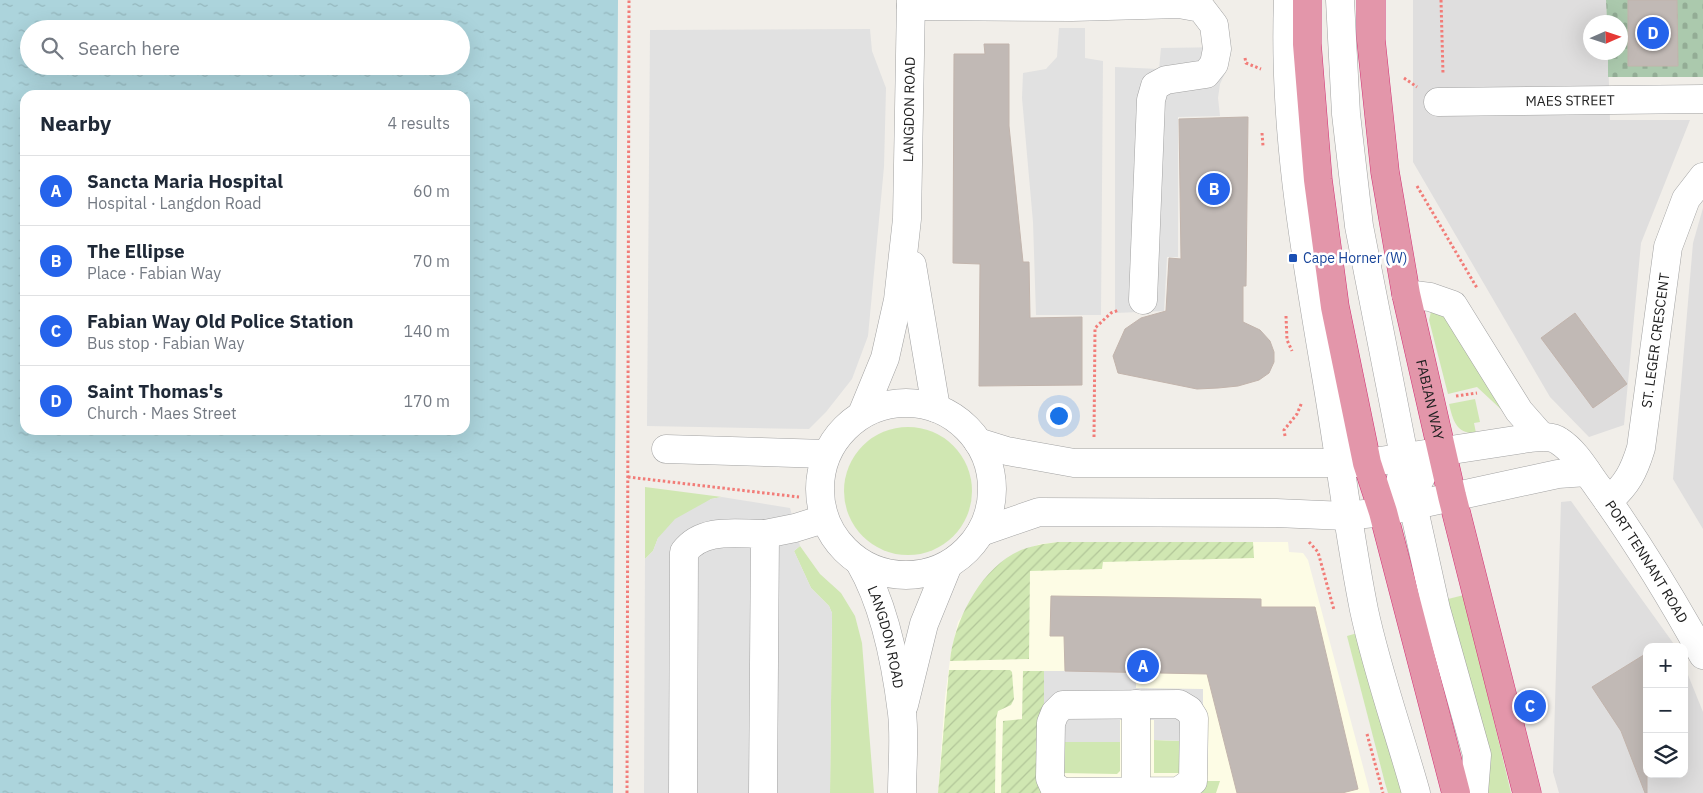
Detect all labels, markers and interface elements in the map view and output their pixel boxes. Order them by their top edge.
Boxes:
pin: D [1637,14,1669,52]
north arrow [1583,15,1628,60]
search box [20,20,470,75]
icon: search [38,34,66,62]
text: Search here [78,36,180,60]
street label: LANGDON ROAD [899,57,919,162]
street label: MAES STREET [1525,91,1615,110]
text: Nearby [40,109,111,137]
text: 4 results [387,113,450,133]
text: Sancta Maria Hospital [87,169,283,193]
pin: B [1198,170,1230,208]
text: A [51,181,61,201]
text: 60 m [413,181,450,201]
text: Hospital · Langdon Road [87,193,262,213]
text: The Ellipse [87,239,185,263]
place label: Cape Horner (W) [1303,249,1408,267]
text: B [51,251,61,271]
text: 70 m [413,251,450,271]
marker: Cape Horner (W) [1287,252,1299,264]
text: Place · Fabian Way [87,263,221,283]
street label: ST. LEGER CRESCENT [1637,272,1673,409]
text: Fabian Way Old Police Station [87,309,354,333]
text: C [51,321,61,341]
text: 140 m [403,321,450,341]
text: Bus stop · Fabian Way [87,333,244,353]
street label: FABIAN WAY [1412,358,1448,442]
text: Saint Thomas's [87,379,223,403]
text: D [50,391,62,411]
text: 170 m [403,391,450,411]
text: Church · Maes Street [87,403,237,423]
your location [1046,403,1072,429]
street label: PORT TENNANT ROAD [1601,497,1692,626]
street label: LANGDON ROAD [863,583,908,690]
map controls [1643,643,1688,778]
button: + [1643,643,1688,688]
pin: A [1127,647,1159,685]
pin: C [1514,687,1546,725]
button: − [1643,688,1688,733]
button: layers [1643,733,1688,778]

